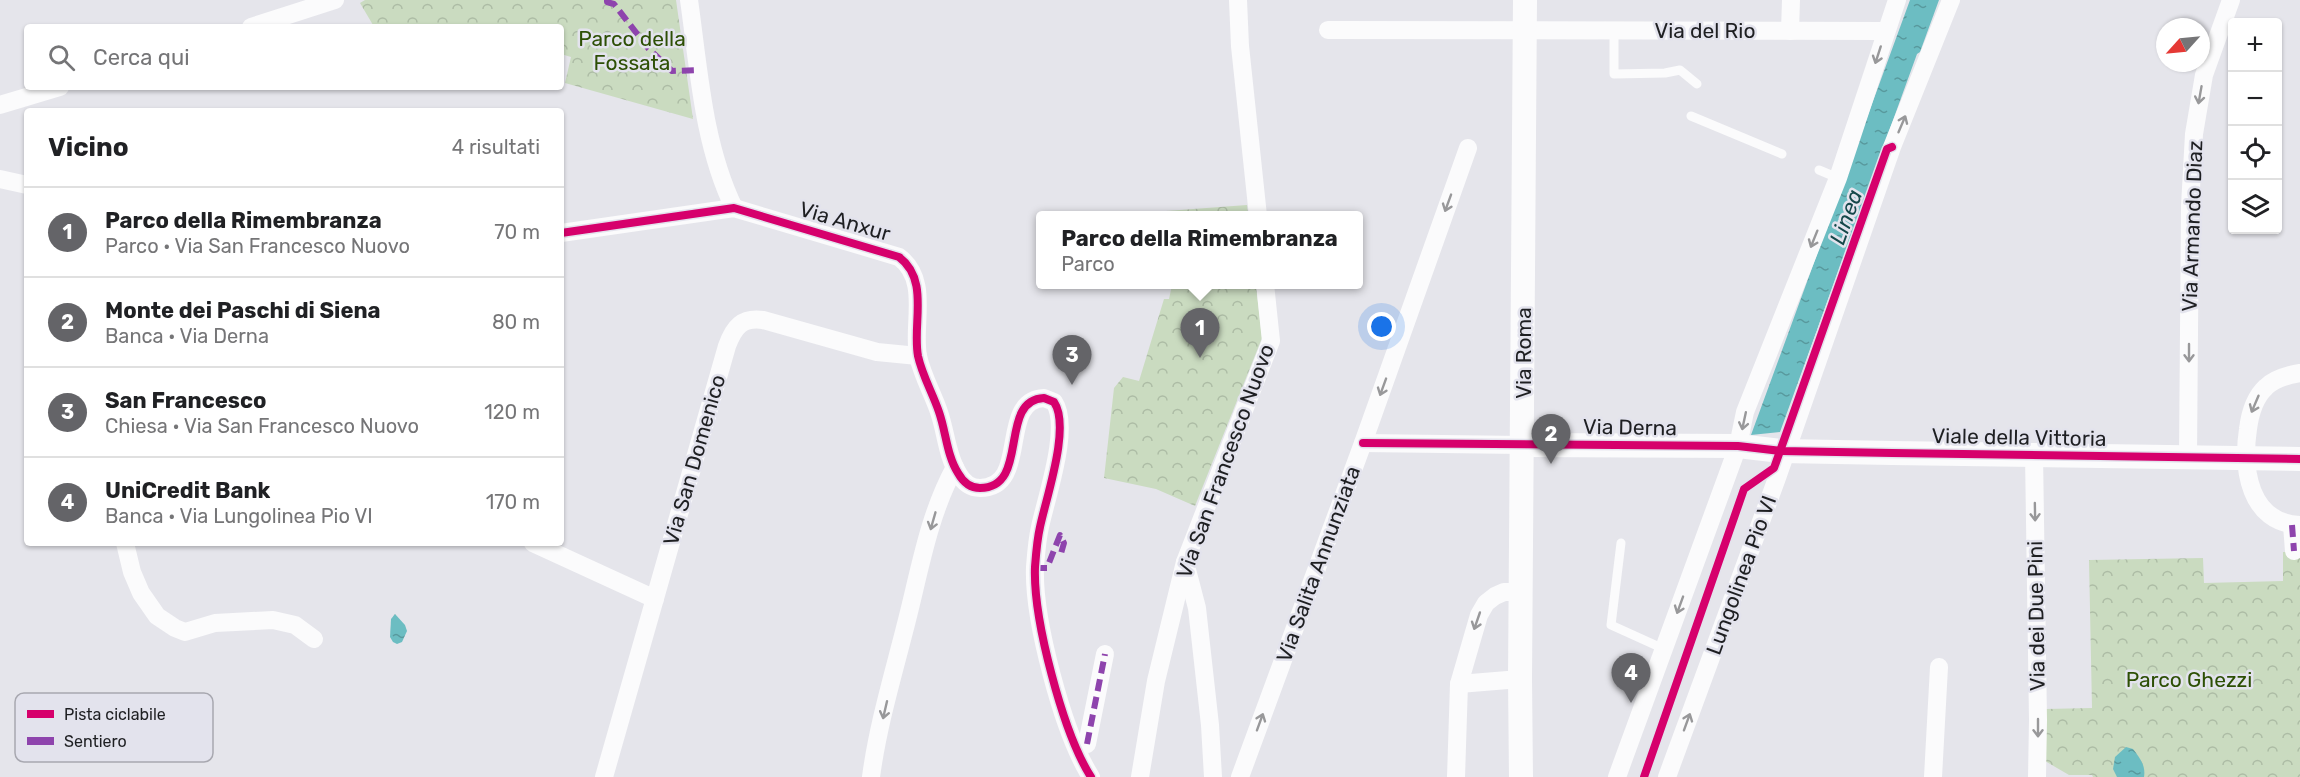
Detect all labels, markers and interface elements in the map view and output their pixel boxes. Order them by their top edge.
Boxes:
street label: Via del Rio [1655,18,1755,43]
north arrow [2156,18,2210,72]
map controls [2228,18,2282,234]
button: + [2228,18,2282,72]
search box [24,24,564,90]
park label: Parco della Fossata [578,26,686,75]
icon: search [45,41,78,74]
text: Cerca qui [93,44,189,71]
one-way arrow [1872,45,1883,64]
button: − [2228,72,2282,126]
one-way arrow [2194,85,2205,105]
one-way arrow [1897,115,1908,133]
button: locate [2228,126,2282,180]
text: Vicino [48,132,129,163]
text: 4 risultati [452,135,540,159]
street label: Via Armando Diaz [2177,140,2207,312]
button: layers [2228,180,2282,234]
water label: Linea [1824,186,1868,248]
one-way arrow [1442,193,1453,212]
street label: Via Anxur [797,196,893,246]
text: Parco della Rimembranza [105,207,382,234]
popup [1036,211,1363,289]
text: 1 [63,220,72,244]
text: 70 m [494,220,540,244]
text: Parco della Rimembranza [1061,225,1338,252]
one-way arrow [1808,229,1819,248]
text: Parco · Via San Francesco Nuovo [105,234,410,258]
text: Parco [1061,252,1115,276]
text: Monte dei Paschi di Siena [105,297,381,324]
street label: Via Roma [1511,307,1536,399]
pin: 1 [1180,308,1220,358]
text: 2 [61,310,74,334]
text: 80 m [492,310,540,334]
your location [1367,312,1396,341]
text: Banca · Via Derna [105,324,269,348]
pin: 3 [1052,336,1092,385]
street label: Via San Francesco Nuovo [1171,341,1279,581]
one-way arrow [2183,342,2195,362]
street label: Via San Domenico [658,372,730,548]
one-way arrow [1376,377,1387,396]
text: San Francesco [105,387,266,414]
one-way arrow [2249,395,2260,413]
text: 3 [61,400,74,424]
text: 120 m [484,400,540,424]
one-way arrow [1737,411,1749,430]
text: Chiesa · Via San Francesco Nuovo [105,414,419,438]
pin: 2 [1532,414,1570,464]
street label: Via Derna [1583,414,1677,440]
street label: Viale della Vittoria [1931,423,2107,451]
street label: Via Salita Annunziata [1271,463,1365,665]
text: UniCredit Bank [105,477,270,504]
text: 4 [61,490,74,514]
text: 170 m [486,490,540,514]
street label: Lungolinea Pio VI [1701,492,1781,658]
one-way arrow [2029,502,2041,522]
text: Banca · Via Lungolinea Pio VI [105,504,373,528]
one-way arrow [926,511,938,530]
street label: Via dei Due Pini [2022,541,2050,691]
one-way arrow [1674,595,1685,614]
one-way arrow [1471,611,1482,630]
pin: 4 [1612,654,1650,703]
park label: Parco Ghezzi [2126,667,2252,692]
legend [15,693,213,762]
one-way arrow [878,700,890,719]
text: Pista ciclabile [64,705,166,724]
one-way arrow [1256,713,1267,732]
one-way arrow [1682,713,1693,732]
one-way arrow [2032,718,2044,738]
text: Sentiero [64,732,127,751]

